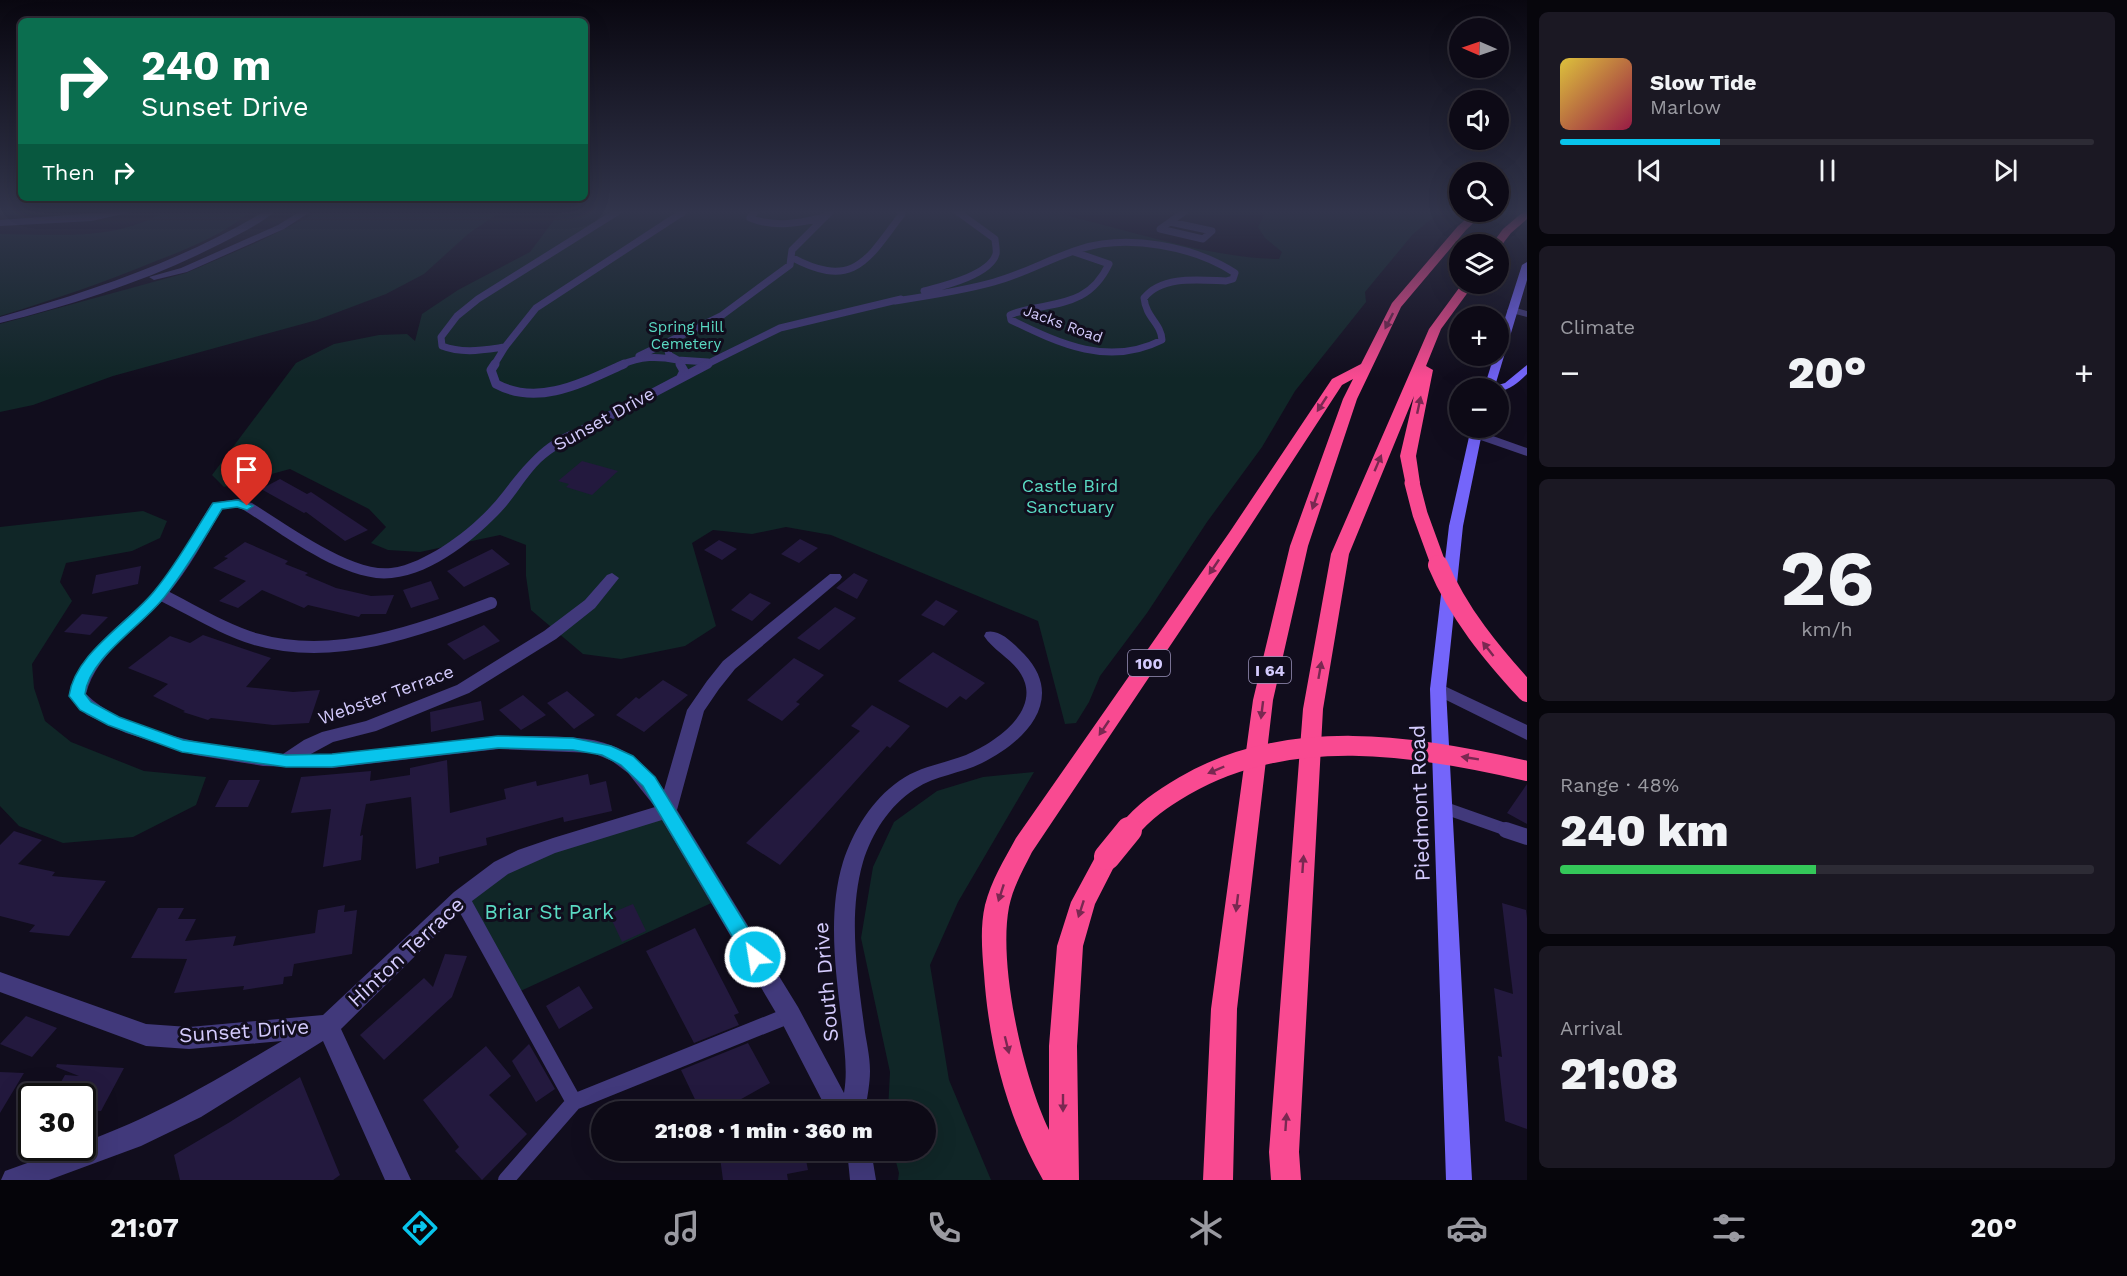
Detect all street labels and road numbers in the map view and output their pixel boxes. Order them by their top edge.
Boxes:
street label: Jacks Road [1021,301,1105,347]
street label: Sunset Drive [550,382,658,455]
road number: 100 [1128,650,1170,676]
road number: I 64 [1249,657,1291,683]
street label: Webster Terrace [315,660,456,729]
street label: Piedmont Road [1404,724,1435,882]
street label: Hinton Terrace [342,891,469,1012]
street label: South Drive [808,921,843,1043]
street label: Sunset Drive [178,1013,310,1048]

